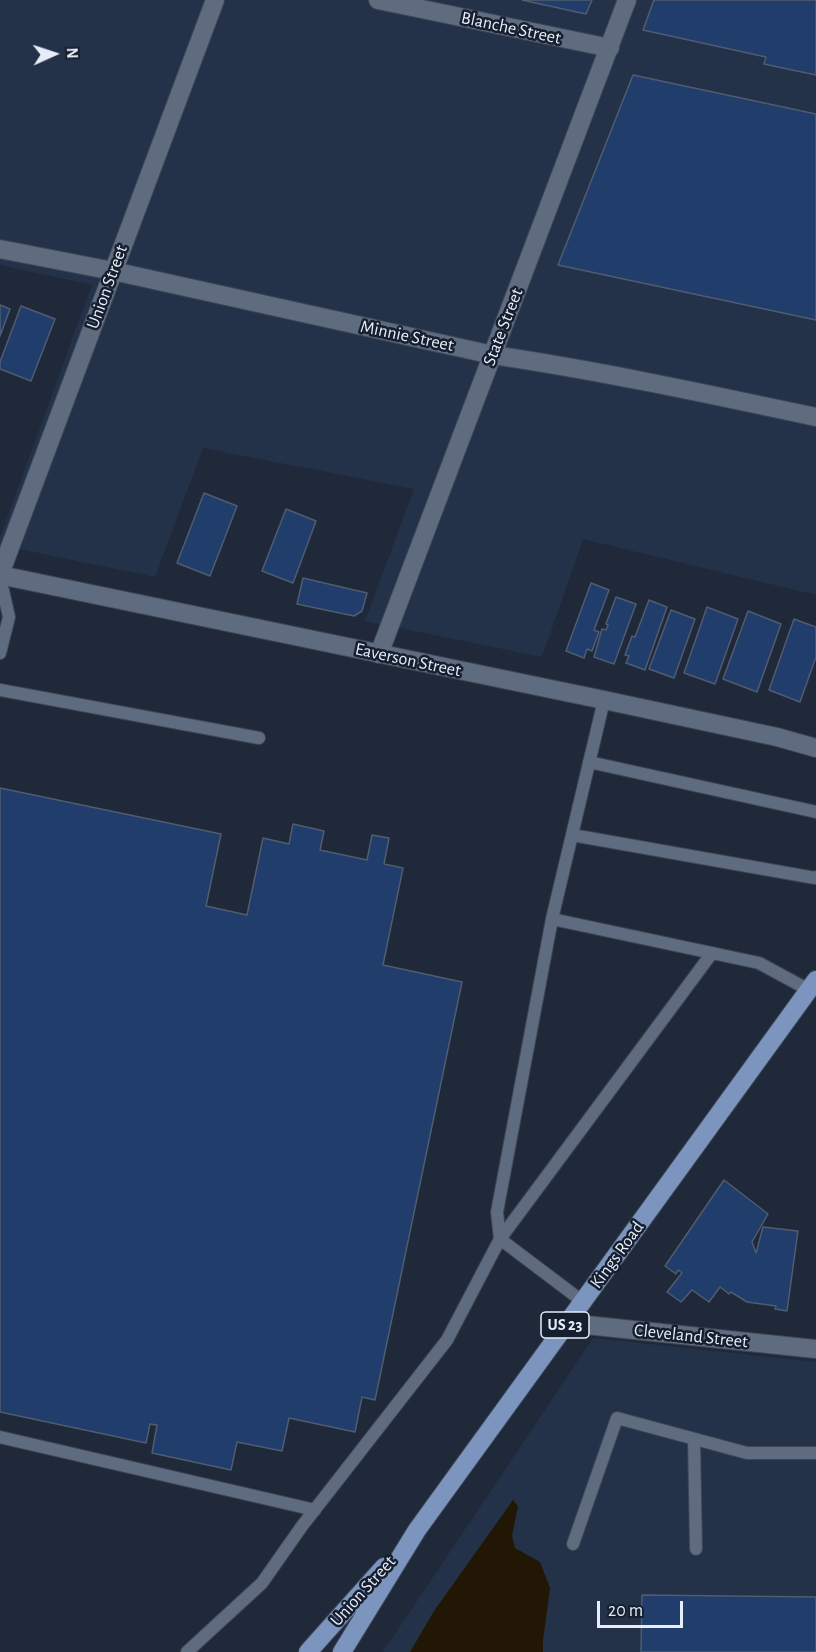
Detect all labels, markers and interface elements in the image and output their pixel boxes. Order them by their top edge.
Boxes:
street label: Blanche Street [459,7,563,49]
north arrow [24,24,84,84]
text: N [64,47,80,59]
street label: Union Street [82,242,132,332]
street label: State Street [478,285,528,369]
street label: Minnie Street [358,316,456,356]
street label: Eaverson Street [353,638,463,682]
street label: Kings Road [585,1217,649,1293]
road number: US 23 [541,1312,589,1338]
street label: Cleveland Street [633,1319,749,1353]
street label: Union Street [326,1551,400,1631]
scale bar [600,1589,686,1627]
text: 20 m [608,1602,643,1620]

